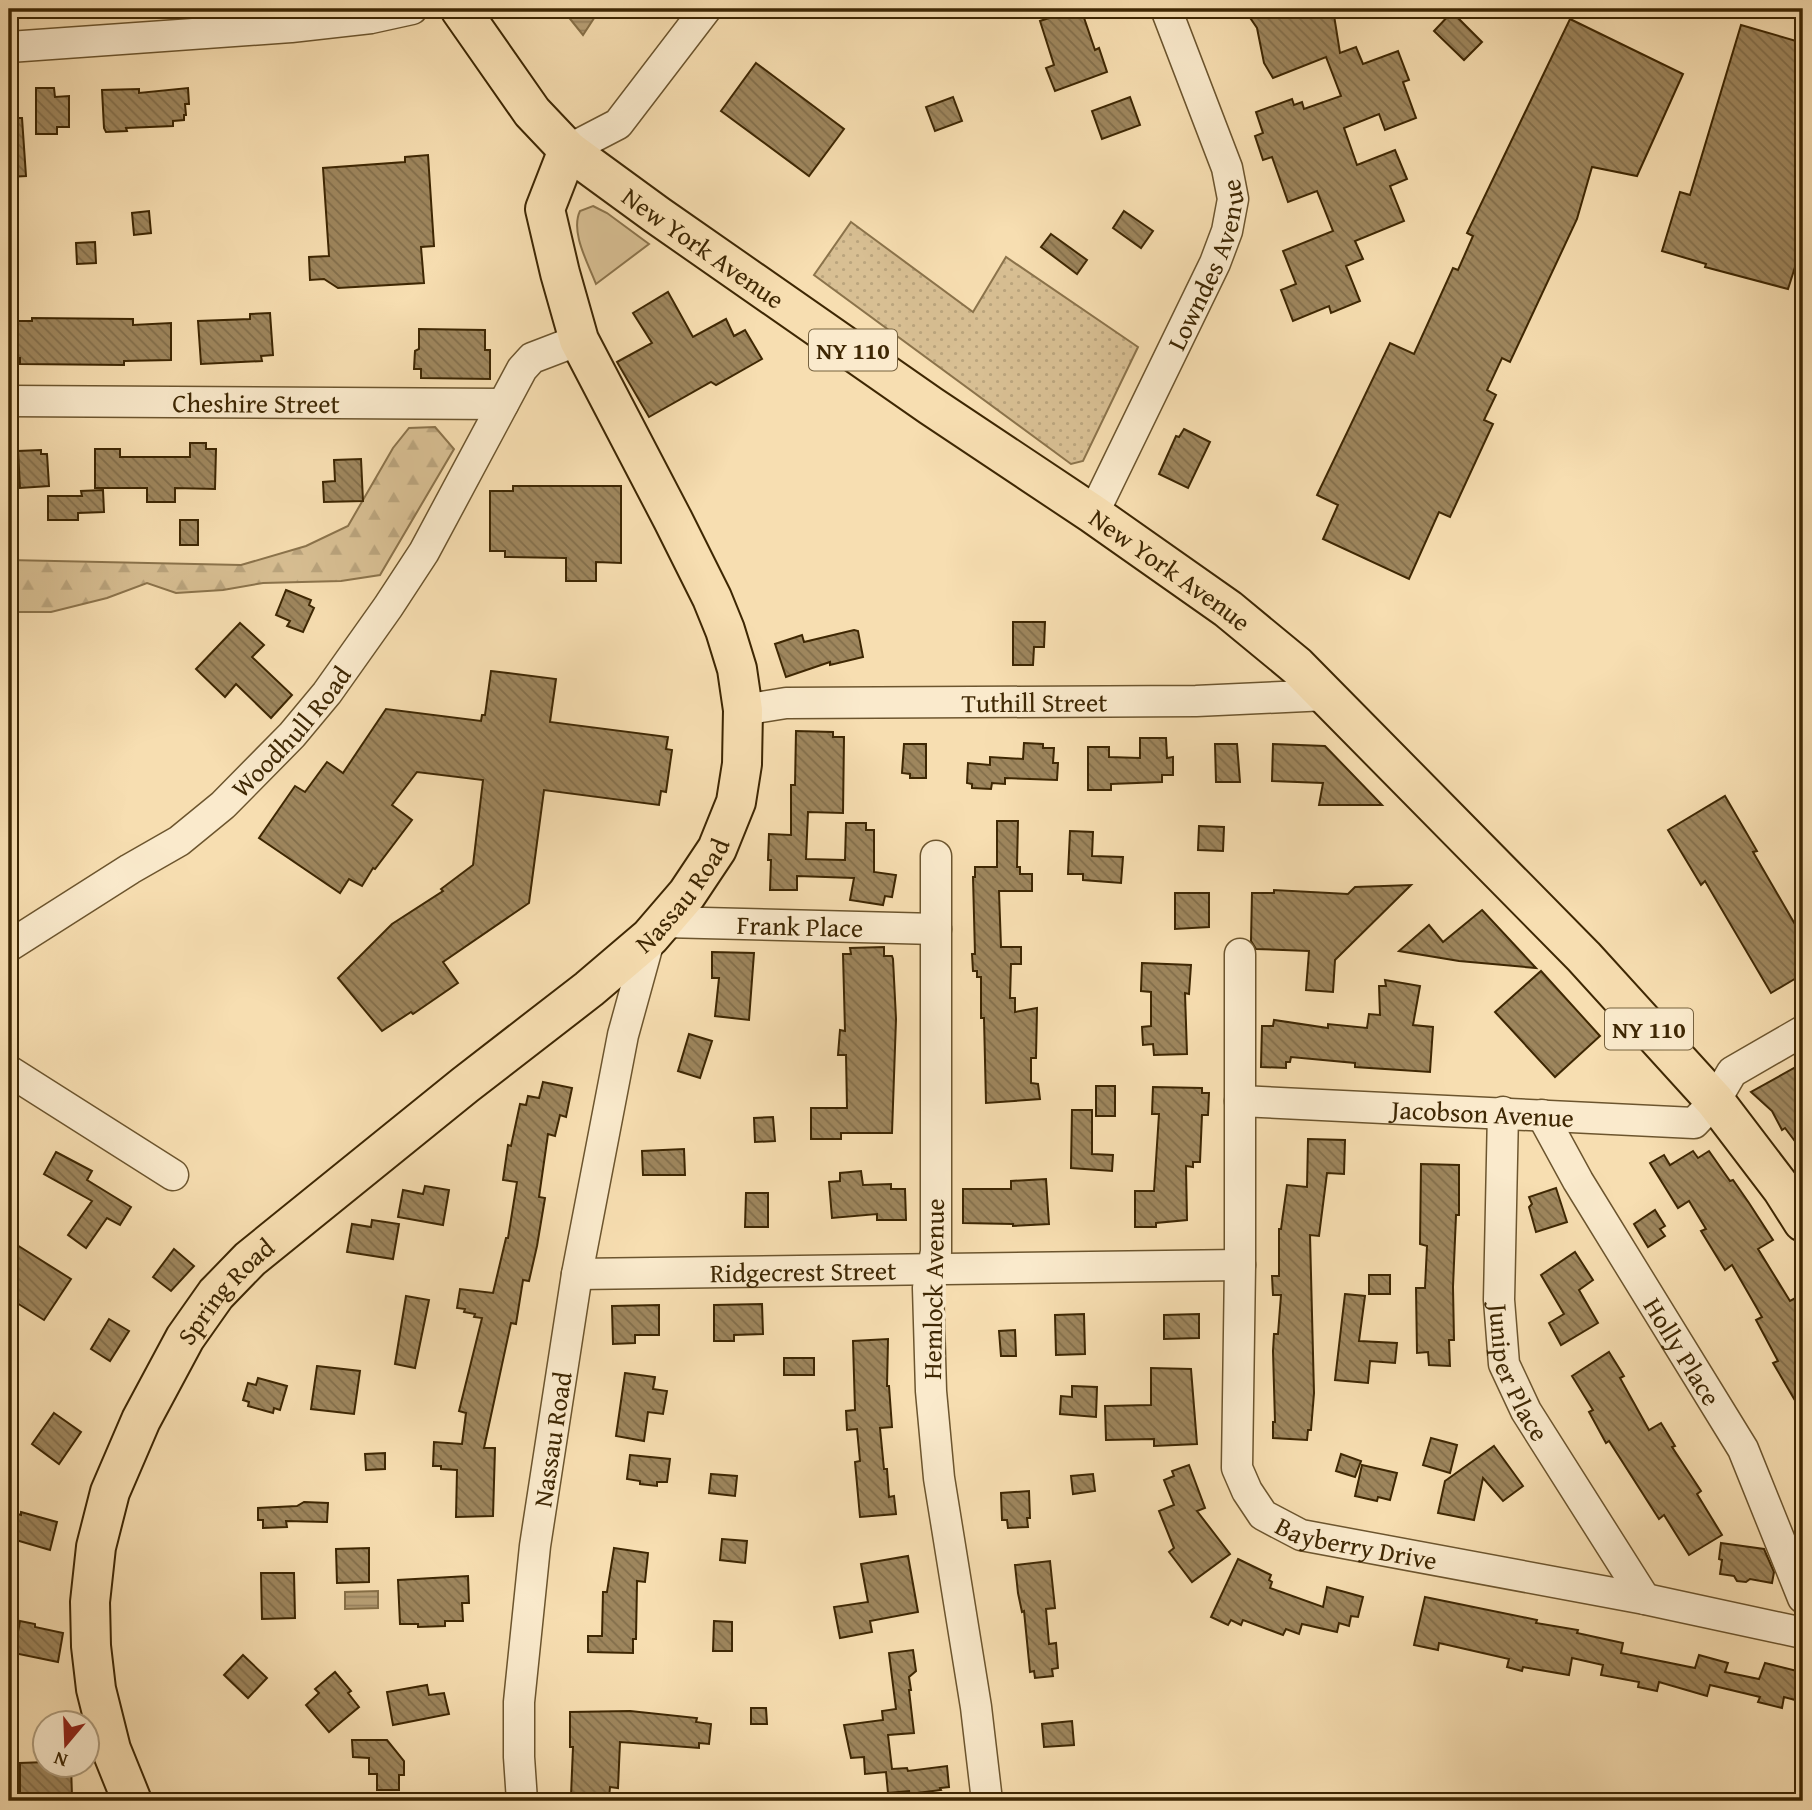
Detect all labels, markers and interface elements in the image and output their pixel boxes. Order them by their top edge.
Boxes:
street label: Lowndes Avenue [1156,176,1253,356]
street label: New York Avenue [614,177,793,318]
road number: NY 110 [809,330,897,370]
street label: Cheshire Street [172,382,340,423]
street label: New York Avenue [1082,498,1260,640]
street label: Woodhull Road [222,657,360,806]
street label: Tuthill Street [961,682,1107,722]
street label: Nassau Road [626,832,739,962]
street label: Frank Place [736,904,864,947]
road number: NY 110 [1605,1009,1693,1050]
street label: Jacobson Avenue [1388,1089,1575,1137]
street label: Hemlock Avenue [912,1198,954,1380]
street label: Spring Road [167,1228,282,1353]
street label: Ridgecrest Street [710,1250,896,1292]
street label: Holly Place [1634,1289,1731,1413]
street label: Juniper Place [1480,1299,1560,1448]
street label: Nassau Road [522,1369,581,1510]
street label: Bayberry Drive [1269,1506,1440,1579]
north arrow [32,1708,102,1778]
text: N [50,1745,71,1775]

